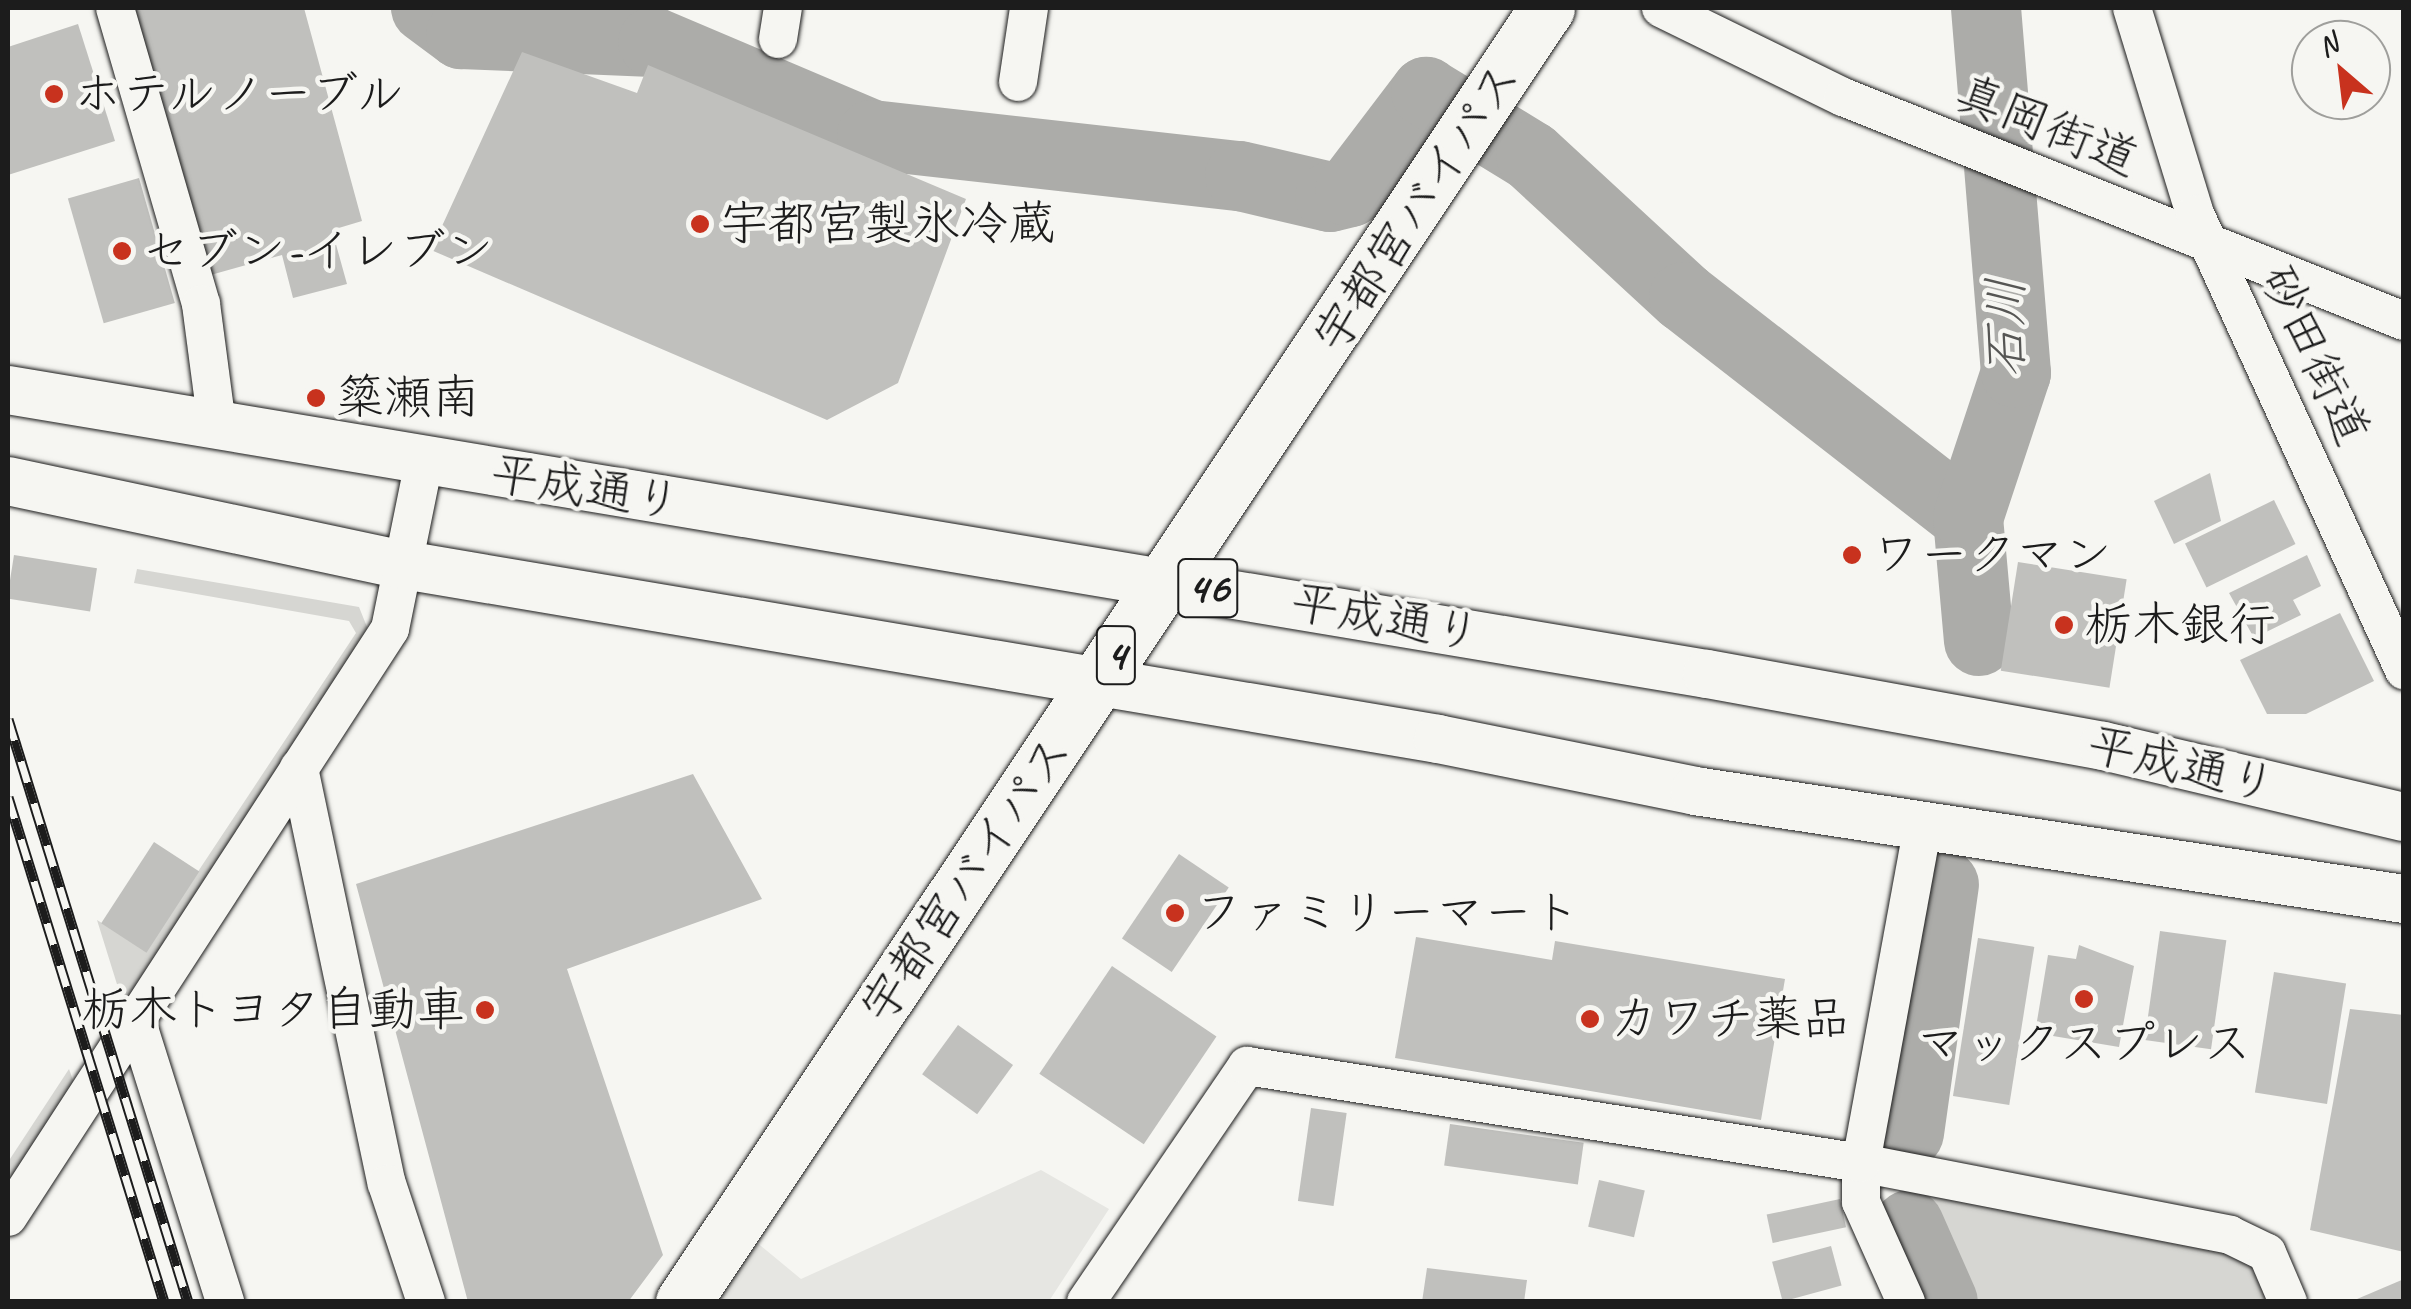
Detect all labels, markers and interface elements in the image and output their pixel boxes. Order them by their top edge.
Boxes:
north arrow [2291,20,2391,120]
text: N [2312,25,2343,64]
street label: 宇都宮バイパス [1301,50,1533,364]
street label: 真岡街道 [1947,63,2147,189]
place label: ホテルノーブル [74,65,410,123]
marker: ホテルノーブル [43,83,65,105]
place label: 宇都宮製氷冷蔵 [720,195,1056,253]
marker: 宇都宮製氷冷蔵 [689,213,711,235]
place label: セブン-イレブン [142,222,494,280]
marker: セブン-イレブン [111,240,133,262]
street label: 砂田街道 [2248,256,2382,454]
water label: 石川 [1976,277,2036,377]
place label: 簗瀬南 [336,369,480,427]
marker: 簗瀬南 [305,387,327,409]
street label: 平成通り [487,445,685,531]
place label: ワークマン [1872,526,2112,584]
marker: ワークマン [1841,544,1863,566]
road number: 46 [1176,548,1240,628]
street label: 平成通り [1286,573,1486,663]
place label: 栃木銀行 [2084,596,2276,654]
marker: 栃木銀行 [2053,614,2075,636]
road number: 4 [1094,615,1138,695]
street label: 平成通り [2082,715,2282,815]
street label: 宇都宮バイパス [848,724,1084,1034]
place label: ファミリーマート [1195,884,1579,942]
marker: ファミリーマート [1164,902,1186,924]
place label: 栃木トヨタ自動車 [81,981,465,1039]
marker: マックスプレス [2073,988,2095,1010]
place label: カワチ薬品 [1610,990,1850,1048]
marker: 栃木トヨタ自動車 [474,999,496,1021]
marker: カワチ薬品 [1579,1008,1601,1030]
place label: マックスプレス [1916,1015,2252,1073]

